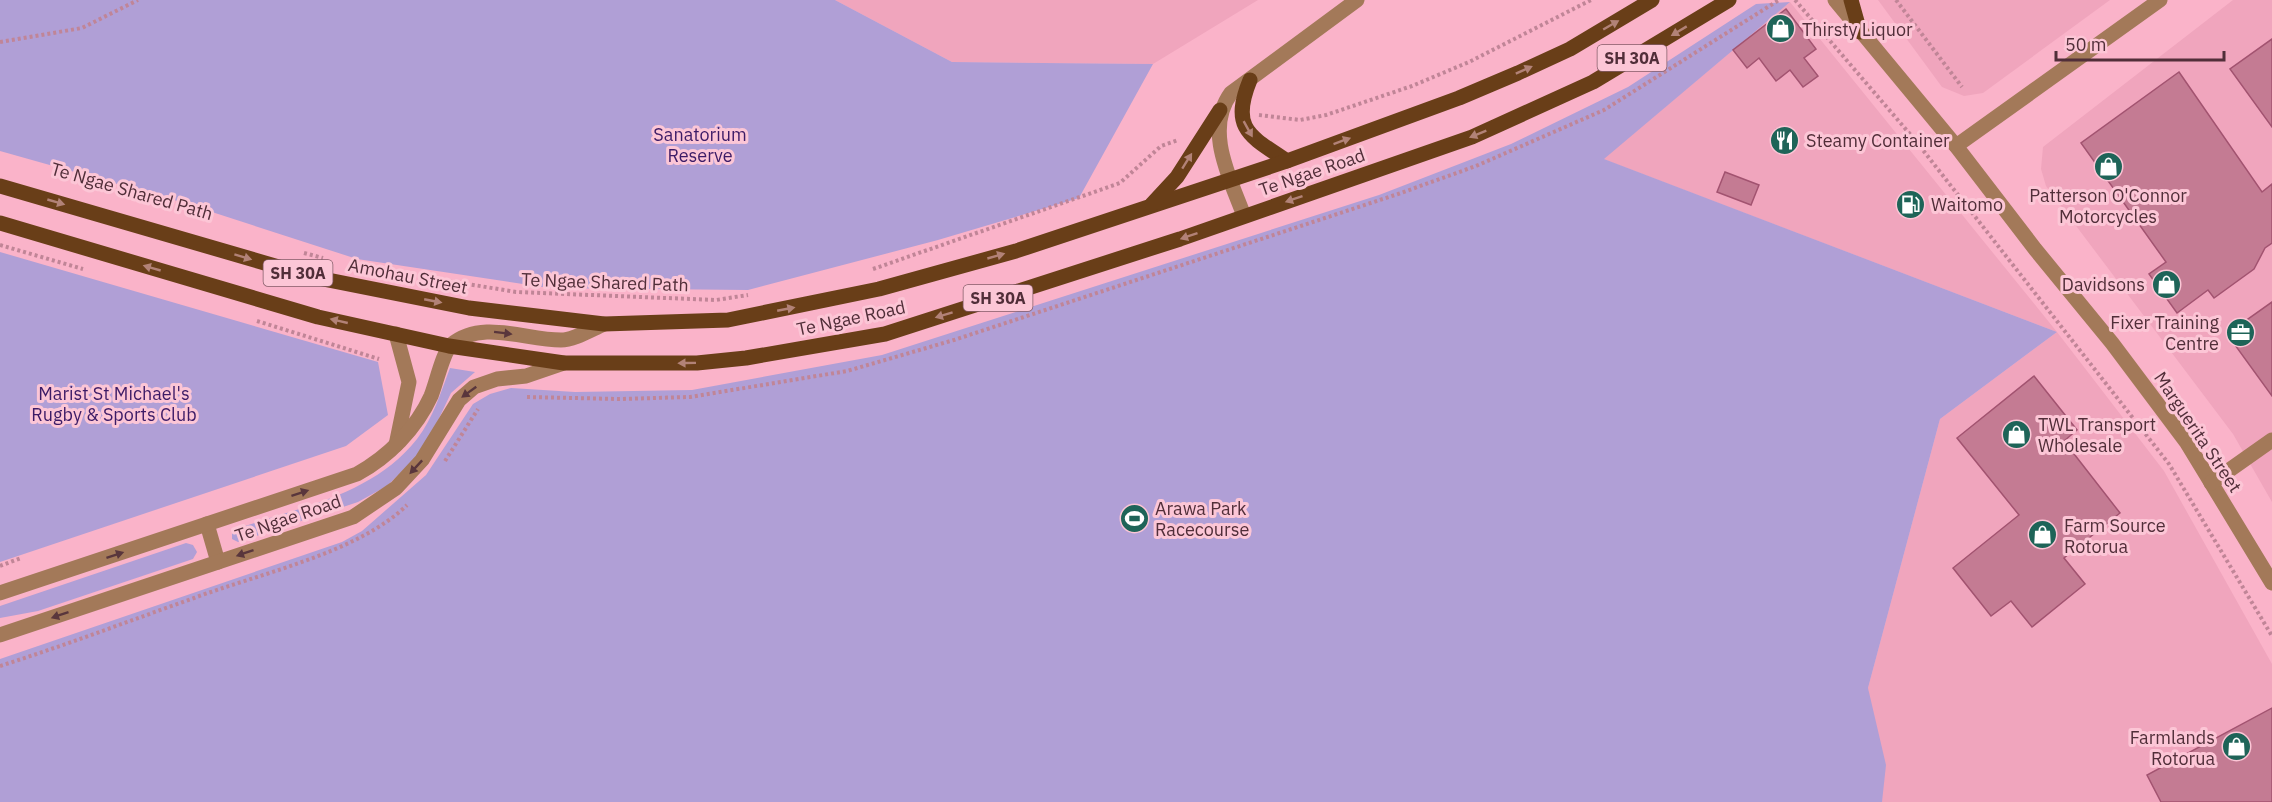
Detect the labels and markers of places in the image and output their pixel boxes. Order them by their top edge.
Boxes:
shop icon: Thirsty Liquor [1765,13,1797,45]
place label: Thirsty Liquor [1802,18,1913,41]
restaurant icon: Steamy Container [1769,124,1801,156]
place label: Steamy Container [1806,129,1950,152]
shop icon: Patterson O'Connor Motorcycles [2092,150,2124,182]
place label: Patterson O'Connor Motorcycles [2029,184,2187,228]
fuel station icon: Waitomo [1894,188,1926,220]
place label: Waitomo [1931,193,2003,216]
shop icon: Davidsons [2150,268,2182,300]
place label: Davidsons [2062,273,2145,296]
place label: Fixer Training Centre [2110,311,2219,355]
office icon: Fixer Training Centre [2224,316,2256,348]
place label: TWL Transport Wholesale [2038,413,2156,457]
shop icon: TWL Transport Wholesale [2001,418,2033,450]
place label: Arawa Park Racecourse [1155,497,1249,541]
sports icon: Arawa Park Racecourse [1118,502,1150,534]
place label: Farm Source Rotorua [2064,514,2166,558]
shop icon: Farm Source Rotorua [2027,519,2059,551]
place label: Farmlands Rotorua [2130,726,2215,770]
shop icon: Farmlands Rotorua [2220,731,2252,763]

